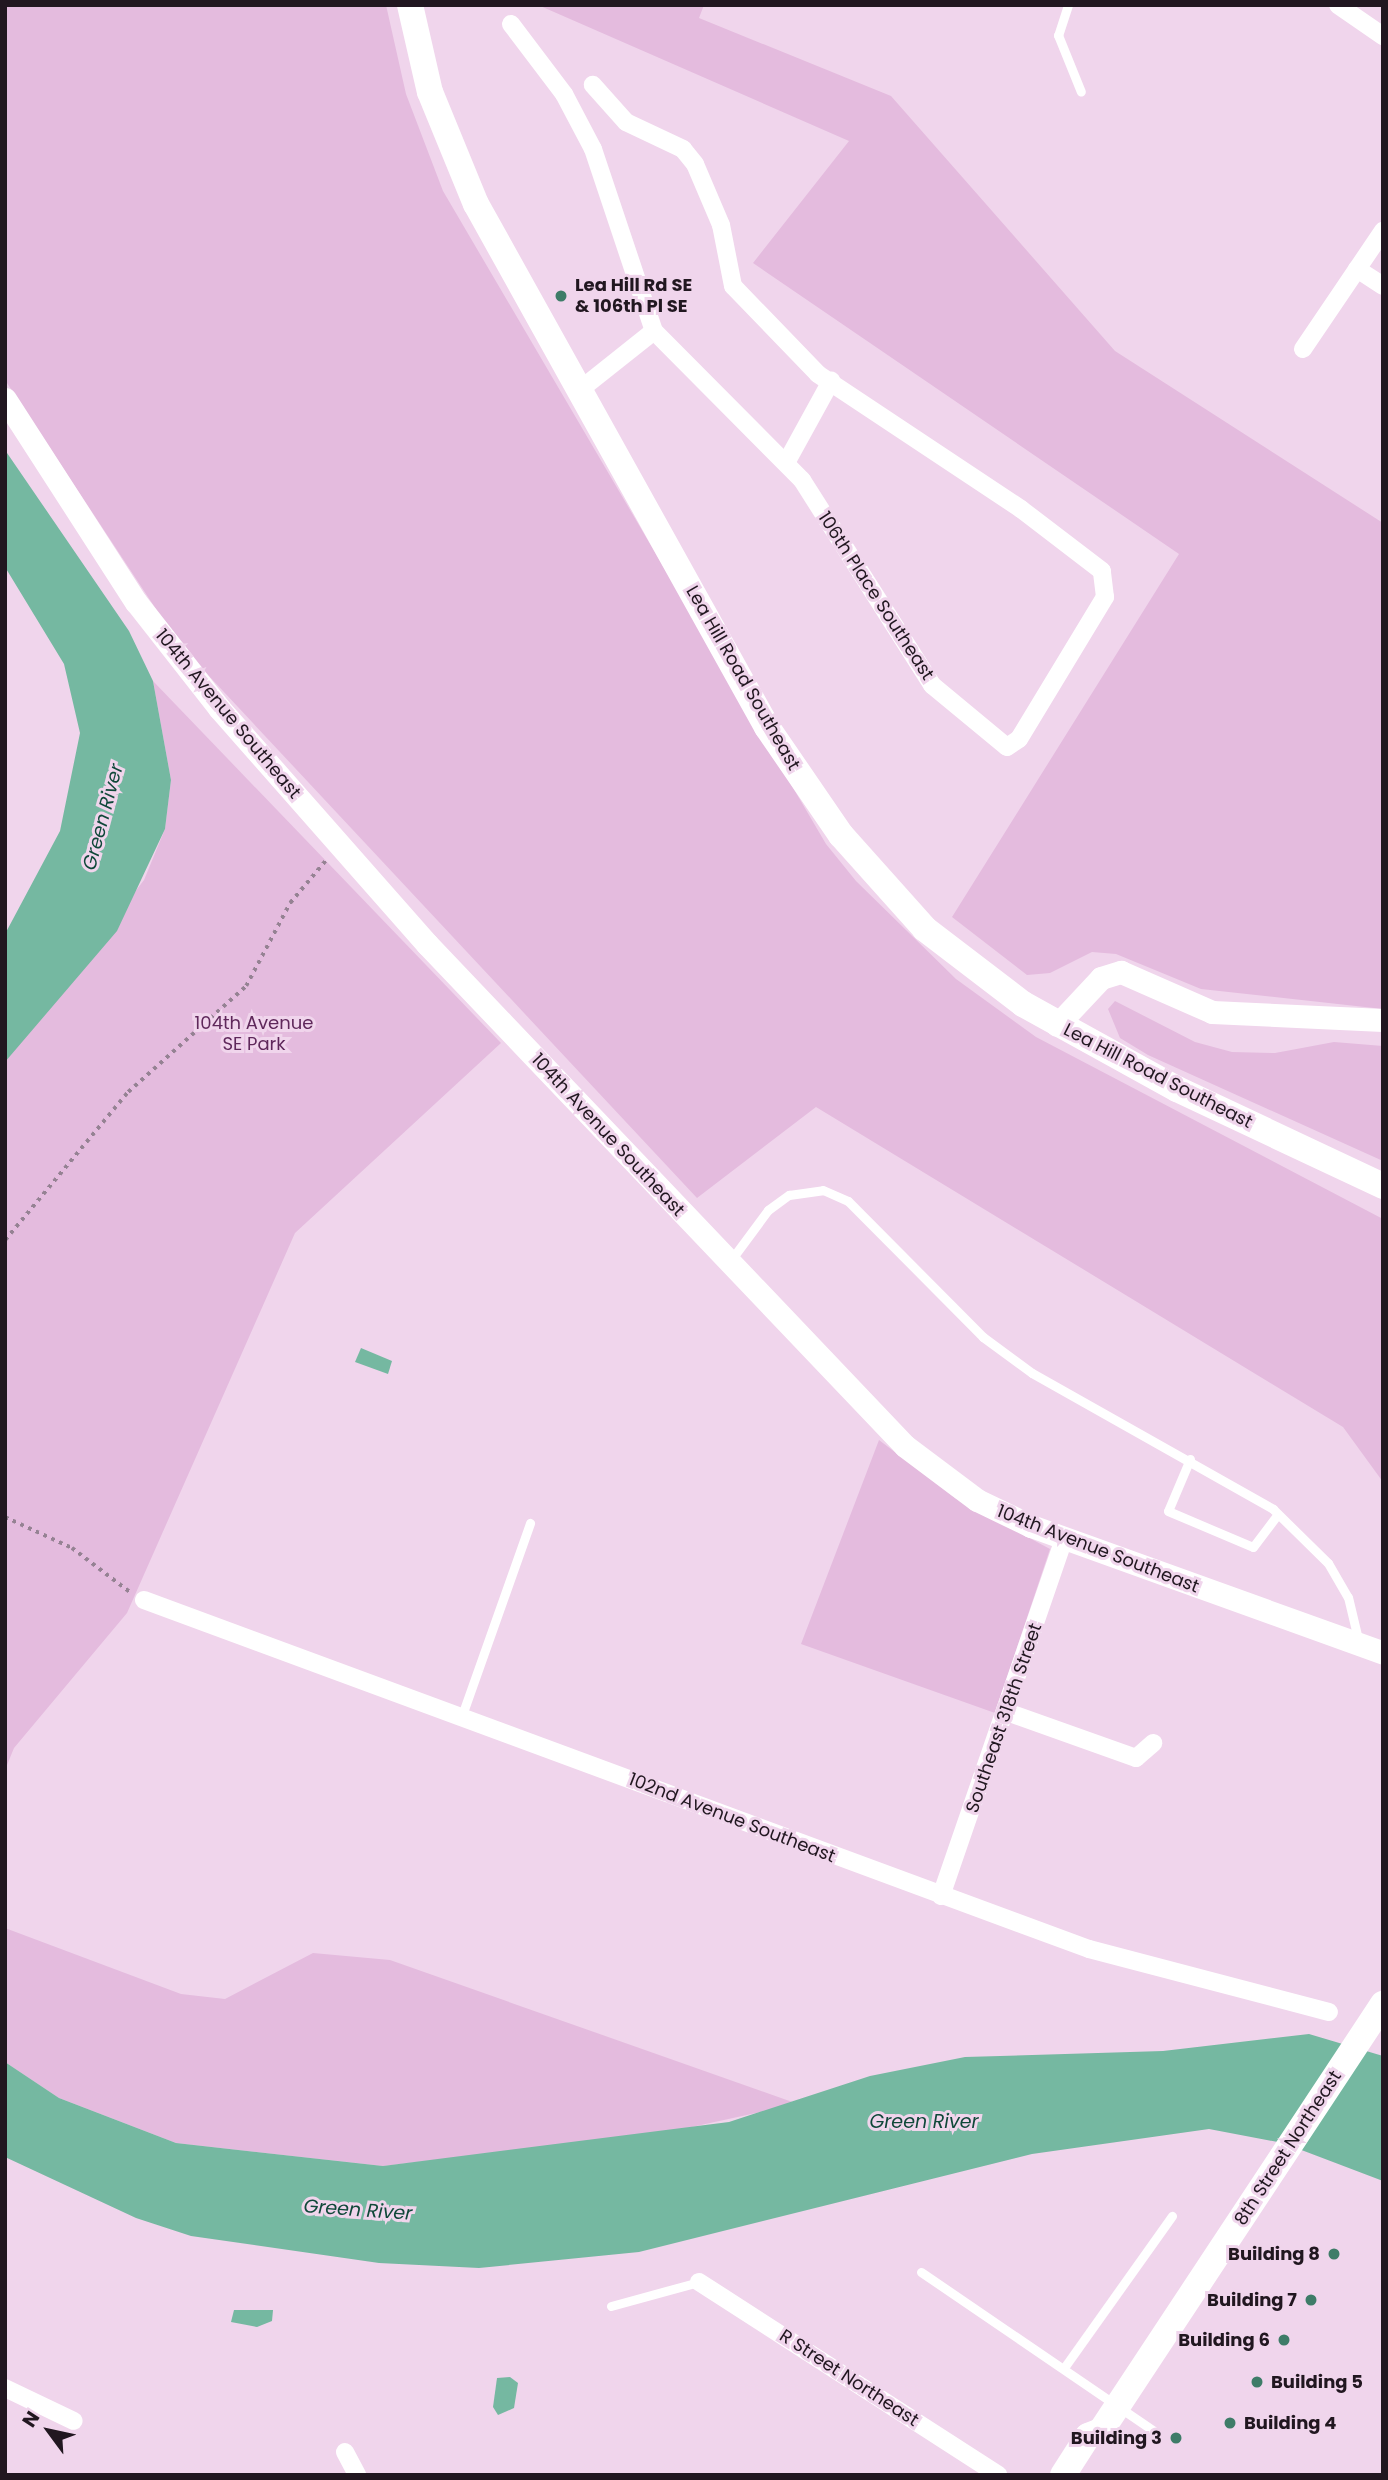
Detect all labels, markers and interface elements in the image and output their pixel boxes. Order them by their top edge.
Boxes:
place label: Lea Hill Rd SE & 106th Pl SE [575,275,692,318]
marker: Lea Hill Rd SE & 106th Pl SE [553,288,569,304]
street label: 106th Place Southeast [814,508,938,684]
street label: Lea Hill Road Southeast [681,582,805,774]
street label: 104th Avenue Southeast [151,625,305,803]
water label: Green River [78,761,128,873]
park label: 104th Avenue SE Park [195,1013,313,1056]
street label: Lea Hill Road Southeast [1060,1019,1256,1133]
street label: 104th Avenue Southeast [527,1049,689,1221]
street label: 104th Avenue Southeast [994,1500,1202,1598]
street label: Southeast 318th Street [961,1620,1047,1816]
street label: 102nd Avenue Southeast [626,1769,838,1867]
street label: 8th Street Northeast [1230,2067,1346,2229]
water label: Green River [869,2111,979,2133]
water label: Green River [303,2195,413,2225]
place label: Building 8 [1228,2243,1320,2265]
marker: Building 8 [1326,2246,1342,2262]
place label: Building 7 [1207,2289,1297,2311]
marker: Building 7 [1303,2292,1319,2308]
street label: R Street Northeast [775,2325,923,2431]
place label: Building 6 [1178,2329,1270,2351]
marker: Building 6 [1276,2332,1292,2348]
place label: Building 5 [1271,2371,1363,2393]
marker: Building 5 [1249,2374,1265,2390]
north arrow [14,2396,84,2466]
text: N [16,2406,46,2433]
place label: Building 4 [1244,2412,1337,2434]
marker: Building 4 [1222,2415,1238,2431]
place label: Building 3 [1071,2427,1162,2449]
marker: Building 3 [1168,2430,1184,2446]

